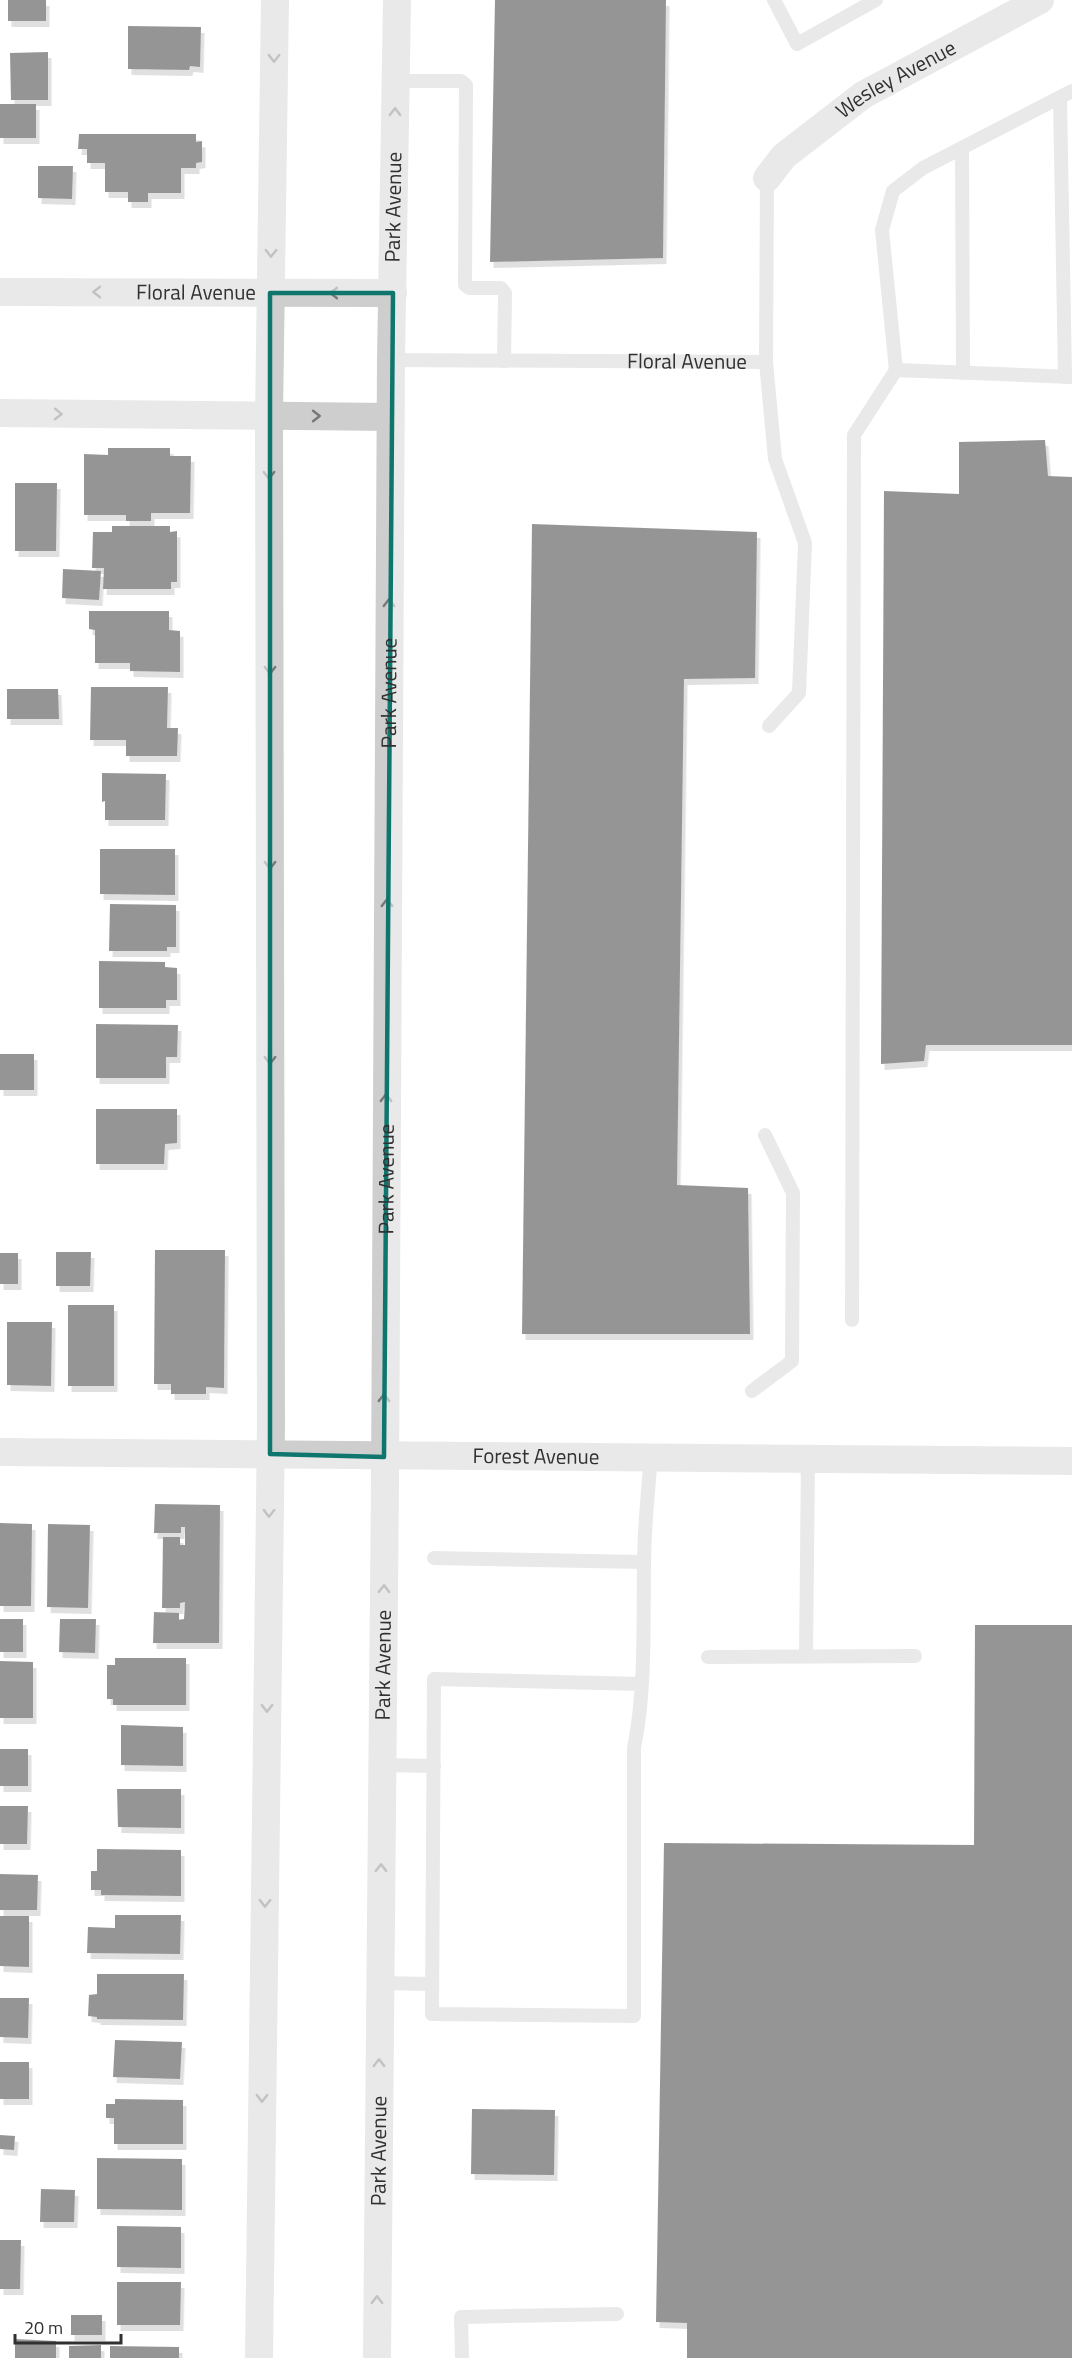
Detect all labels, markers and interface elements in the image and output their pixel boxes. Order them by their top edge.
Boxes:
street label: Wesley Avenue [828,31,961,126]
one-way arrow [268,54,281,63]
one-way arrow [389,108,402,117]
street label: Park Avenue [376,152,409,263]
one-way arrow [265,249,277,258]
street label: Floral Avenue [136,275,256,308]
one-way arrow [93,286,102,298]
one-way arrow [330,287,339,299]
street label: Floral Avenue [627,344,747,377]
one-way arrow [54,407,63,420]
one-way arrow [312,410,321,422]
one-way arrow [263,470,275,479]
one-way arrow [383,599,395,608]
street label: Park Avenue [372,638,405,748]
one-way arrow [264,665,276,674]
one-way arrow [264,860,276,869]
one-way arrow [381,899,393,908]
one-way arrow [264,1055,276,1064]
one-way arrow [380,1094,392,1103]
street label: Park Avenue [369,1124,402,1234]
one-way arrow [378,1394,390,1403]
street label: Forest Avenue [472,1439,600,1472]
one-way arrow [263,1508,276,1517]
one-way arrow [377,1584,390,1593]
street label: Park Avenue [366,1610,399,1720]
one-way arrow [261,1703,273,1712]
one-way arrow [375,1863,387,1872]
one-way arrow [259,1898,271,1907]
one-way arrow [373,2058,385,2067]
one-way arrow [256,2093,268,2102]
street label: Park Avenue [361,2096,394,2206]
one-way arrow [371,2295,383,2304]
scale bar [15,2307,122,2345]
text: 20 m [24,2314,63,2341]

